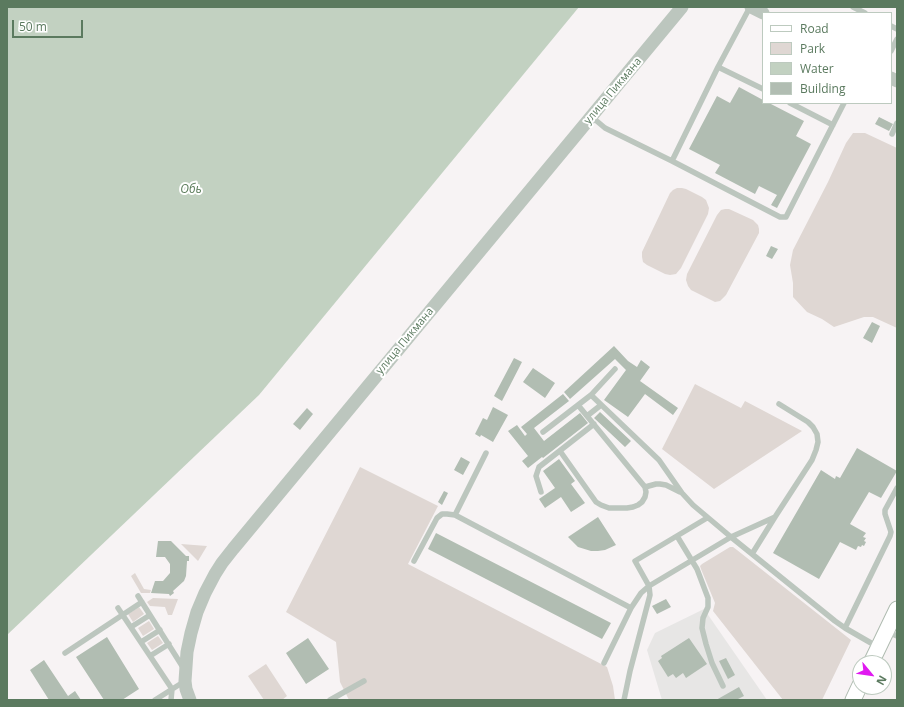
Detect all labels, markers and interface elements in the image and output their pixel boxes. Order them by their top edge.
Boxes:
scale bar [14,12,85,38]
legend [762,12,892,104]
text: 50 m [19,18,47,35]
text: Road [800,20,829,37]
text: Park [800,40,825,57]
street label: улица Пикмана [581,55,645,127]
text: Water [800,60,834,77]
text: Building [800,80,845,97]
water label: Обь [180,183,202,197]
street label: улица Пикмана [373,305,437,377]
north arrow [852,655,892,695]
text: N [873,673,891,688]

